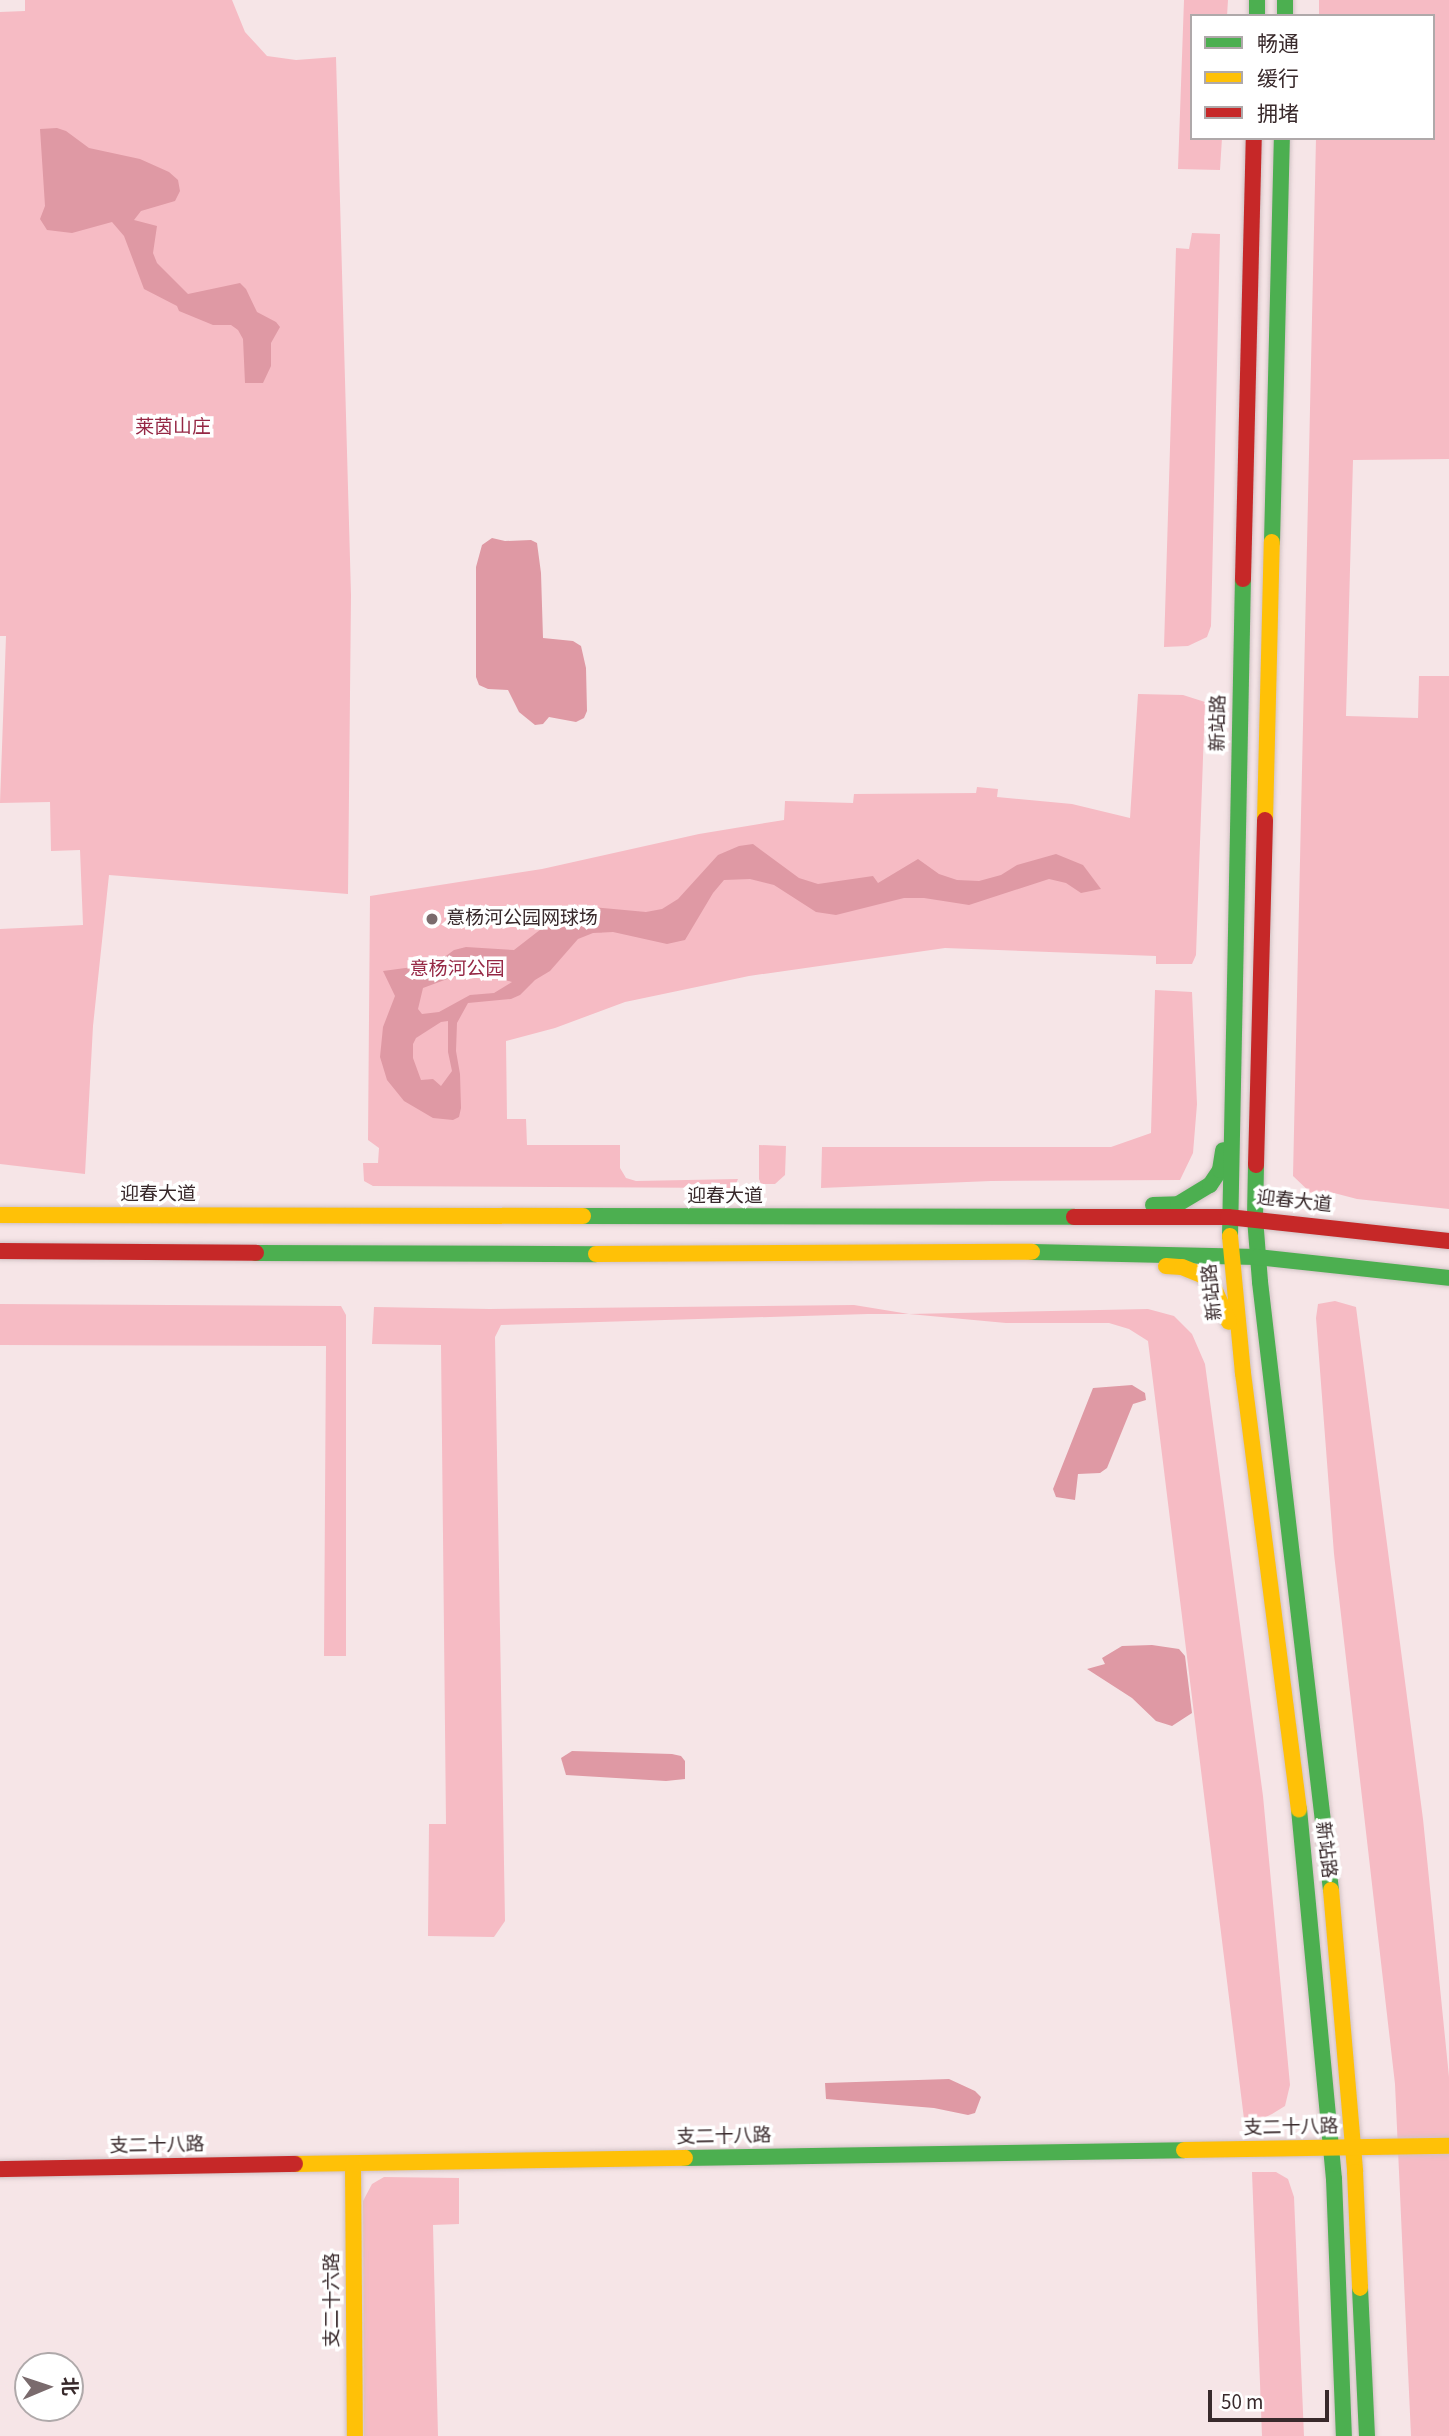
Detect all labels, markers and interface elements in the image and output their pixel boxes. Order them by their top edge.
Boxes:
legend [1190,14,1435,140]
text: 畅通 [1257,29,1299,59]
text: 缓行 [1257,64,1299,94]
text: 拥堵 [1257,99,1299,129]
park label: 莱茵山庄 [135,417,211,439]
street label: 新站路 [1207,694,1231,752]
place label: 意杨河公园网球场 [446,908,598,930]
marker: 意杨河公园网球场 [424,911,440,927]
park label: 意杨河公园 [410,959,504,981]
street label: 迎春大道 [120,1184,196,1206]
street label: 迎春大道 [687,1186,763,1208]
street label: 迎春大道 [1255,1187,1333,1217]
street label: 新站路 [1199,1262,1227,1322]
street label: 新站路 [1310,1820,1340,1880]
street label: 支二十八路 [1243,2116,1339,2140]
street label: 支二十八路 [676,2125,772,2149]
street label: 支二十八路 [109,2134,205,2158]
street label: 支二十六路 [322,2253,344,2347]
north arrow [14,2352,84,2422]
text: 北 [55,2376,82,2396]
scale bar [1211,2376,1332,2420]
text: 50 m [1221,2387,1263,2417]

